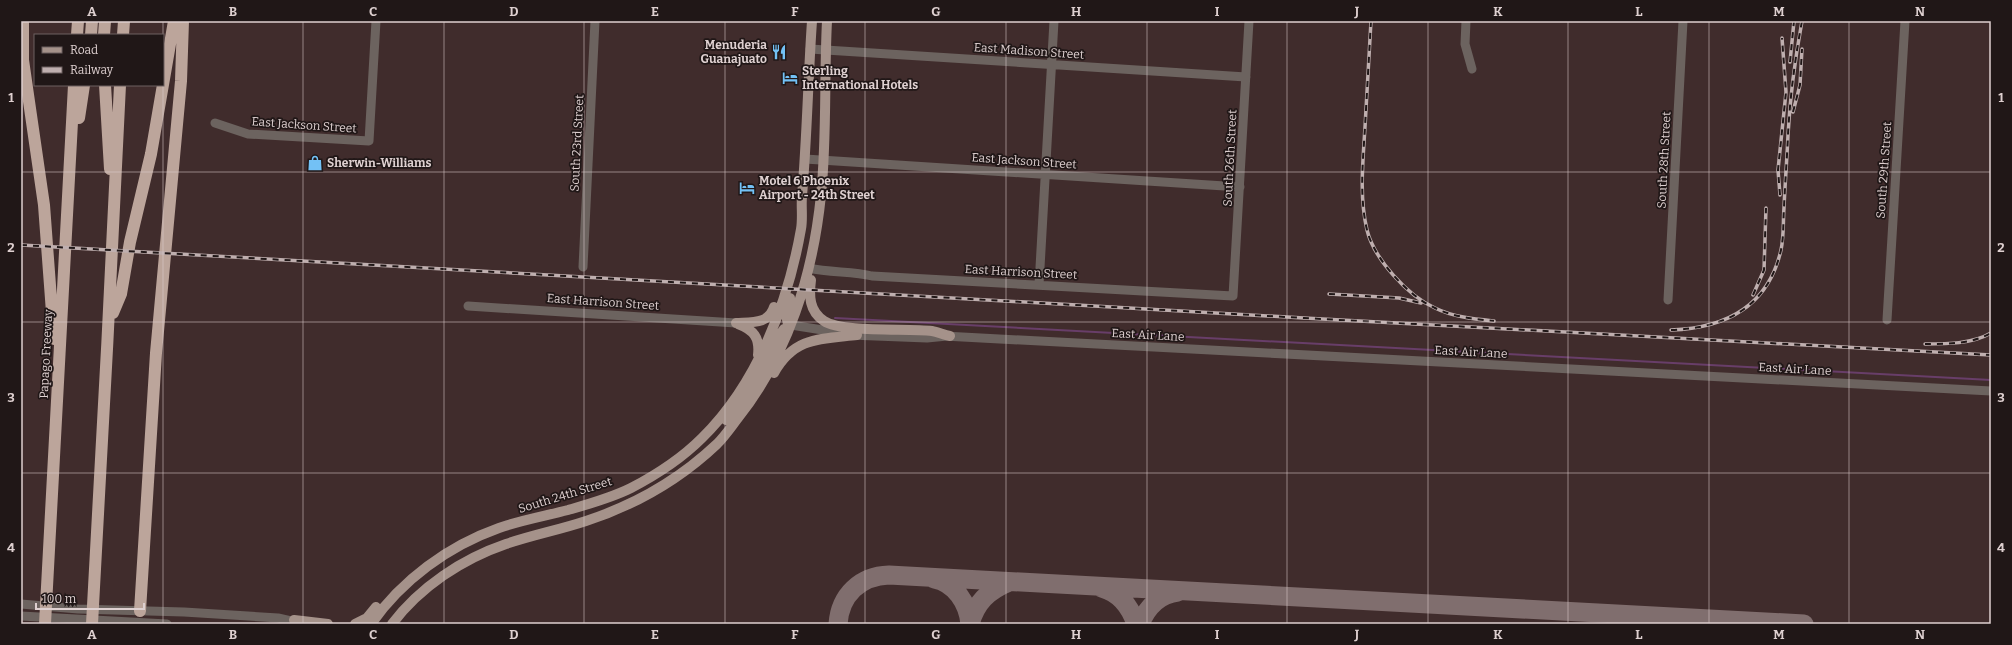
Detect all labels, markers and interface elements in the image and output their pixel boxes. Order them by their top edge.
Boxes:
text: A [87,4,97,19]
text: B [229,4,237,19]
text: C [369,4,377,19]
text: D [509,4,519,19]
text: E [651,4,659,19]
text: F [791,4,799,19]
text: G [931,4,941,19]
text: H [1071,4,1081,19]
text: I [1215,4,1220,19]
text: J [1354,4,1360,19]
text: K [1493,4,1503,19]
text: L [1635,4,1643,19]
text: M [1773,4,1785,19]
text: N [1915,4,1925,19]
legend [34,34,164,86]
place label: Menuderia Guanajuato [700,38,767,67]
street label: East Madison Street [973,40,1085,62]
text: Road [70,43,98,57]
restaurant icon: Menuderia Guanajuato [770,43,788,61]
text: Railway [70,63,114,77]
place label: Sterling International Hotels [802,64,918,92]
hotel icon: Sterling International Hotels [781,69,799,87]
text: 1 [8,90,14,105]
text: 1 [1998,90,2004,105]
street label: South 23rd Street [567,94,587,192]
street label: South 26th Street [1220,109,1240,207]
street label: South 28th Street [1654,111,1674,209]
street label: East Jackson Street [251,114,358,136]
street label: South 29th Street [1874,120,1894,219]
street label: East Jackson Street [971,150,1078,172]
shop icon: Sherwin-Williams [306,154,324,172]
place label: Sherwin-Williams [327,156,431,170]
place label: Motel 6 Phoenix Airport - 24th Street [759,174,875,202]
hotel icon: Motel 6 Phoenix Airport - 24th Street [738,179,756,197]
text: 2 [7,240,15,255]
text: 2 [1997,240,2005,255]
street label: East Harrison Street [964,262,1078,282]
street label: East Harrison Street [546,291,660,313]
street label: Papago Freeway [37,308,55,399]
street label: East Air Lane [1111,326,1185,344]
street label: East Air Lane [1434,343,1508,361]
street label: East Air Lane [1758,360,1832,378]
text: 3 [7,390,15,405]
text: 3 [1997,390,2005,405]
street label: South 24th Street [517,474,614,516]
text: 4 [7,540,15,555]
text: 4 [1997,540,2005,555]
scale bar [36,585,144,611]
text: 100 m [42,592,77,606]
text: A [87,627,97,642]
text: B [229,627,237,642]
text: C [369,627,377,642]
text: D [509,627,519,642]
text: E [651,627,659,642]
text: F [791,627,799,642]
text: G [931,627,941,642]
text: H [1071,627,1081,642]
text: I [1215,627,1220,642]
text: J [1354,627,1360,642]
text: K [1493,627,1503,642]
text: L [1635,627,1643,642]
text: M [1773,627,1785,642]
text: N [1915,627,1925,642]

